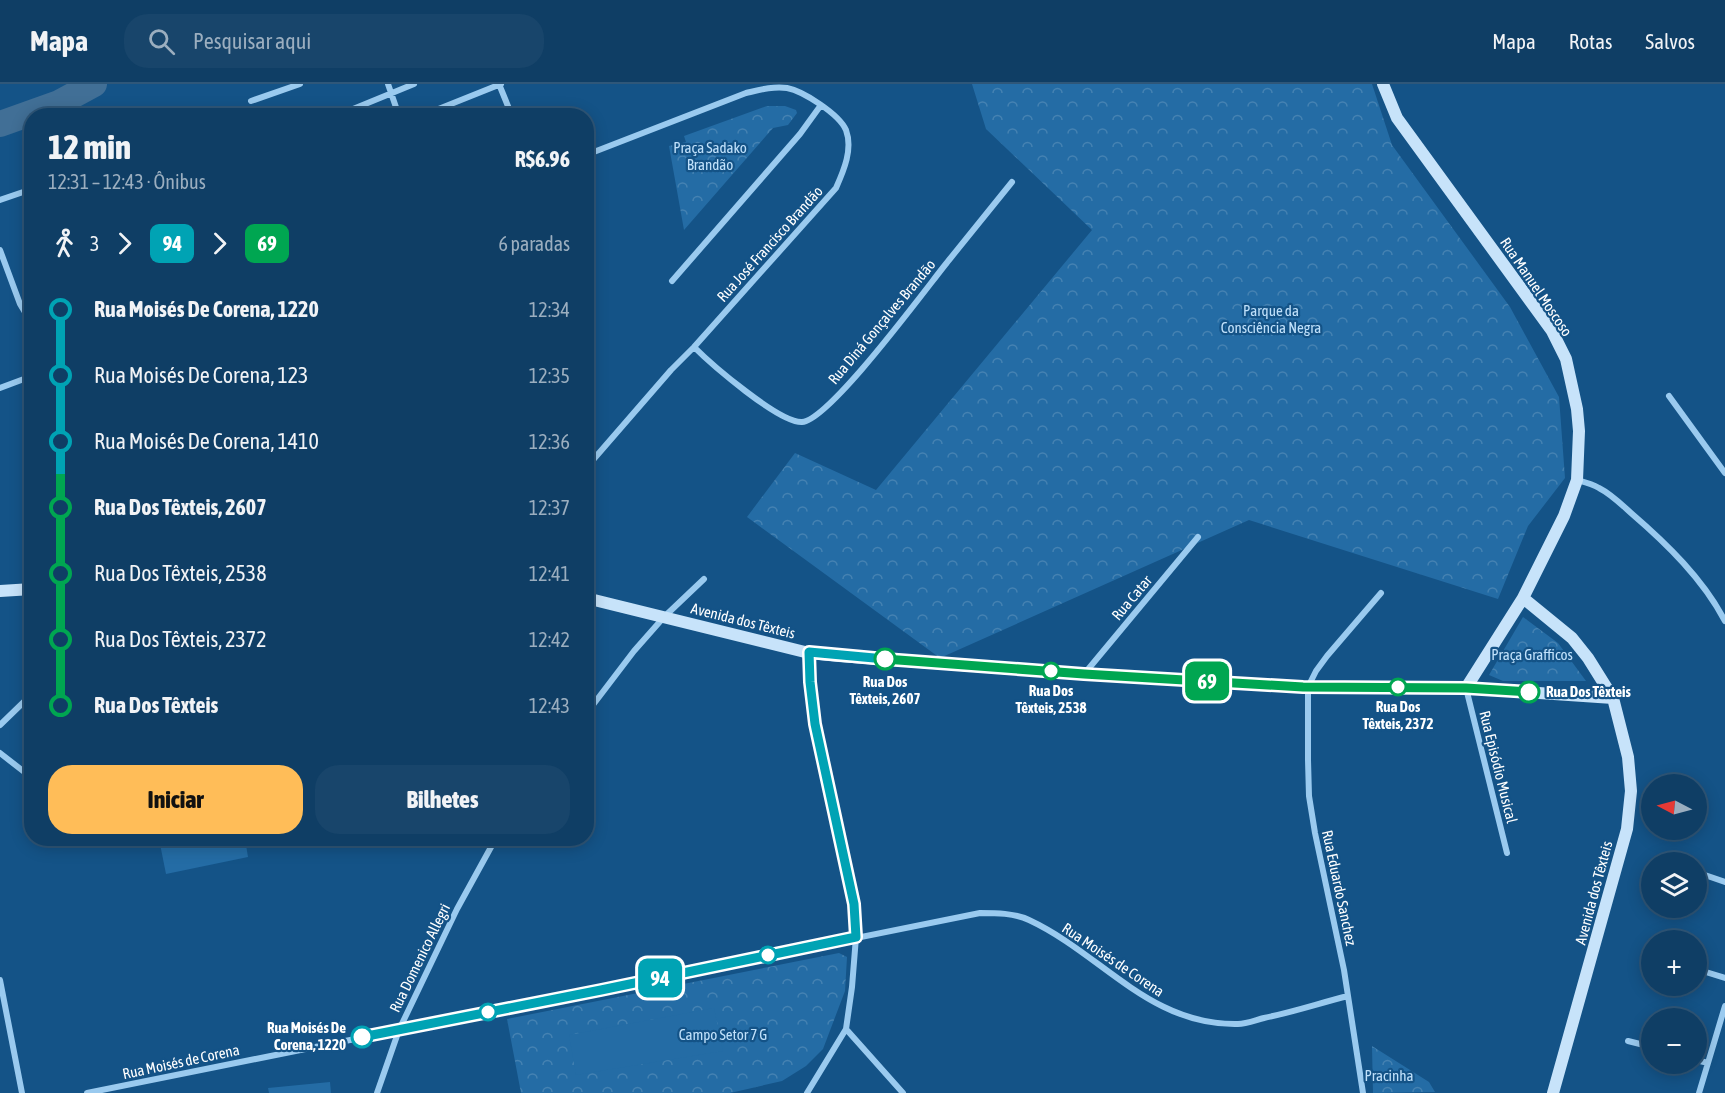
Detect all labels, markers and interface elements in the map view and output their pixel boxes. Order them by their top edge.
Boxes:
search box [124,14,544,68]
text: Mapa [30,25,88,57]
icon: search [145,25,178,58]
text: Pesquisar aqui [193,28,311,54]
text: Mapa [1492,29,1536,53]
text: Rotas [1569,29,1612,53]
text: Salvos [1645,29,1695,53]
text: 12 min [48,128,131,166]
park label: Praça Sadako Brandão [673,139,747,173]
text: R$6.96 [515,146,570,172]
text: 12:31 – 12:43 · Ônibus [48,170,206,193]
street label: Rua José Francisco Brandão [713,182,826,305]
icon: walk [48,227,81,260]
icon: forward [108,227,141,260]
icon: forward [203,227,236,260]
text: 94 [162,231,182,255]
text: 69 [257,231,277,255]
text: 3 [90,232,99,255]
text: 6 paradas [498,232,570,255]
street label: Rua Manuel Moscoso [1497,234,1576,339]
street label: Rua Diná Gonçalves Brandão [825,256,939,387]
text: Rua Moisés De Corena, 1220 [94,296,319,322]
text: 12:34 [529,298,570,321]
park label: Parque da Consciência Negra [1221,302,1321,336]
text: Rua Moisés De Corena, 123 [94,362,308,388]
text: 12:35 [529,364,570,387]
text: Rua Moisés De Corena, 1410 [94,428,319,454]
text: 12:36 [529,430,570,453]
text: Rua Dos Têxteis, 2607 [94,494,267,520]
text: 12:37 [529,496,570,519]
text: Rua Dos Têxteis, 2538 [94,560,267,586]
text: 12:41 [529,562,570,585]
street label: Rua Catar [1108,571,1156,624]
street label: Avenida dos Têxteis [689,599,797,642]
text: Rua Dos Têxteis, 2372 [94,626,267,652]
text: 12:42 [529,628,570,651]
park label: Praça Grafficos [1491,646,1573,663]
marker: Rua Dos Têxteis, 2607 [874,648,896,670]
marker: Rua Dos Têxteis, 2538 [1042,662,1060,680]
line badge: 69 [1180,662,1234,700]
text: 69 [1197,669,1217,693]
place label: Rua Dos Têxteis, 2607 [849,673,921,707]
marker: Rua Dos Têxteis, 2372 [1389,678,1407,696]
marker: Rua Dos Têxteis [1518,681,1540,703]
place label: Rua Dos Têxteis, 2538 [1015,682,1087,716]
place label: Rua Dos Têxteis [1546,683,1631,700]
text: Rua Dos Têxteis [94,692,218,718]
text: 12:43 [529,694,570,717]
place label: Rua Dos Têxteis, 2372 [1362,698,1434,732]
street label: Rua Episódio Musical [1476,709,1521,825]
button: Iniciar [48,765,303,834]
button: Bilhetes [315,765,570,834]
north arrow [1641,774,1707,840]
map controls [1641,774,1707,1074]
street label: Rua Eduardo Sanchez [1319,829,1360,948]
street label: Avenida dos Têxteis [1571,839,1616,947]
button: layers [1641,852,1707,918]
street label: Rua Domenico Allegri [386,901,453,1015]
street label: Rua Moisés de Corena [1059,919,1167,1000]
button: + [1641,930,1707,996]
unlabelled marker [759,946,777,964]
line badge: 94 [633,958,687,998]
text: 94 [650,966,670,990]
unlabelled marker [479,1003,497,1021]
button: − [1641,1008,1707,1074]
place label: Rua Moisés De Corena, 1220 [267,1019,346,1053]
marker: Rua Moisés De Corena, 1220 [351,1026,373,1048]
park label: Campo Setor 7 G [679,1026,767,1043]
street label: Rua Moisés de Corena [121,1041,241,1082]
park label: Pracinha [1365,1067,1414,1084]

